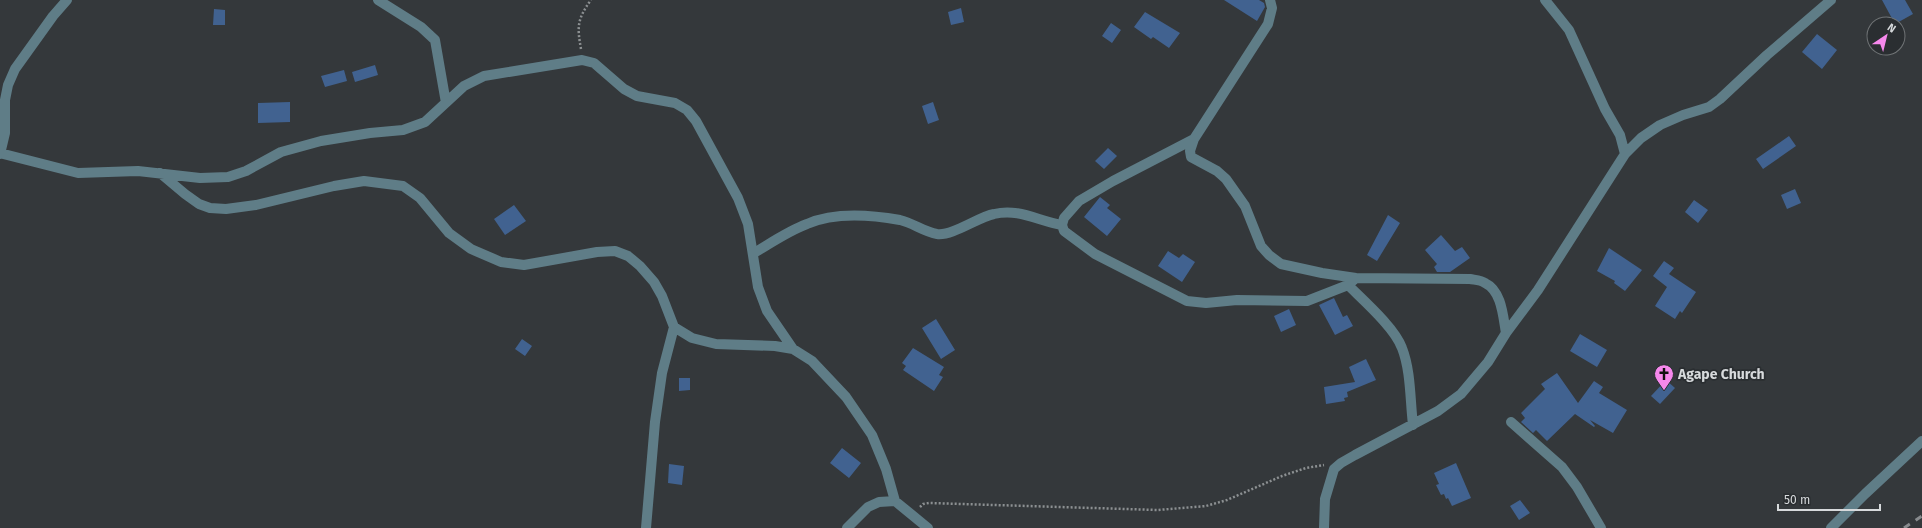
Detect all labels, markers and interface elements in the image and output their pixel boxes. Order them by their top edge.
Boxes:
north arrow [1866,16,1906,56]
text: N [1885,21,1898,36]
church icon: Agape Church [1653,363,1675,391]
place label: Agape Church [1677,366,1765,383]
scale bar [1778,486,1880,512]
text: 50 m [1784,493,1810,507]

